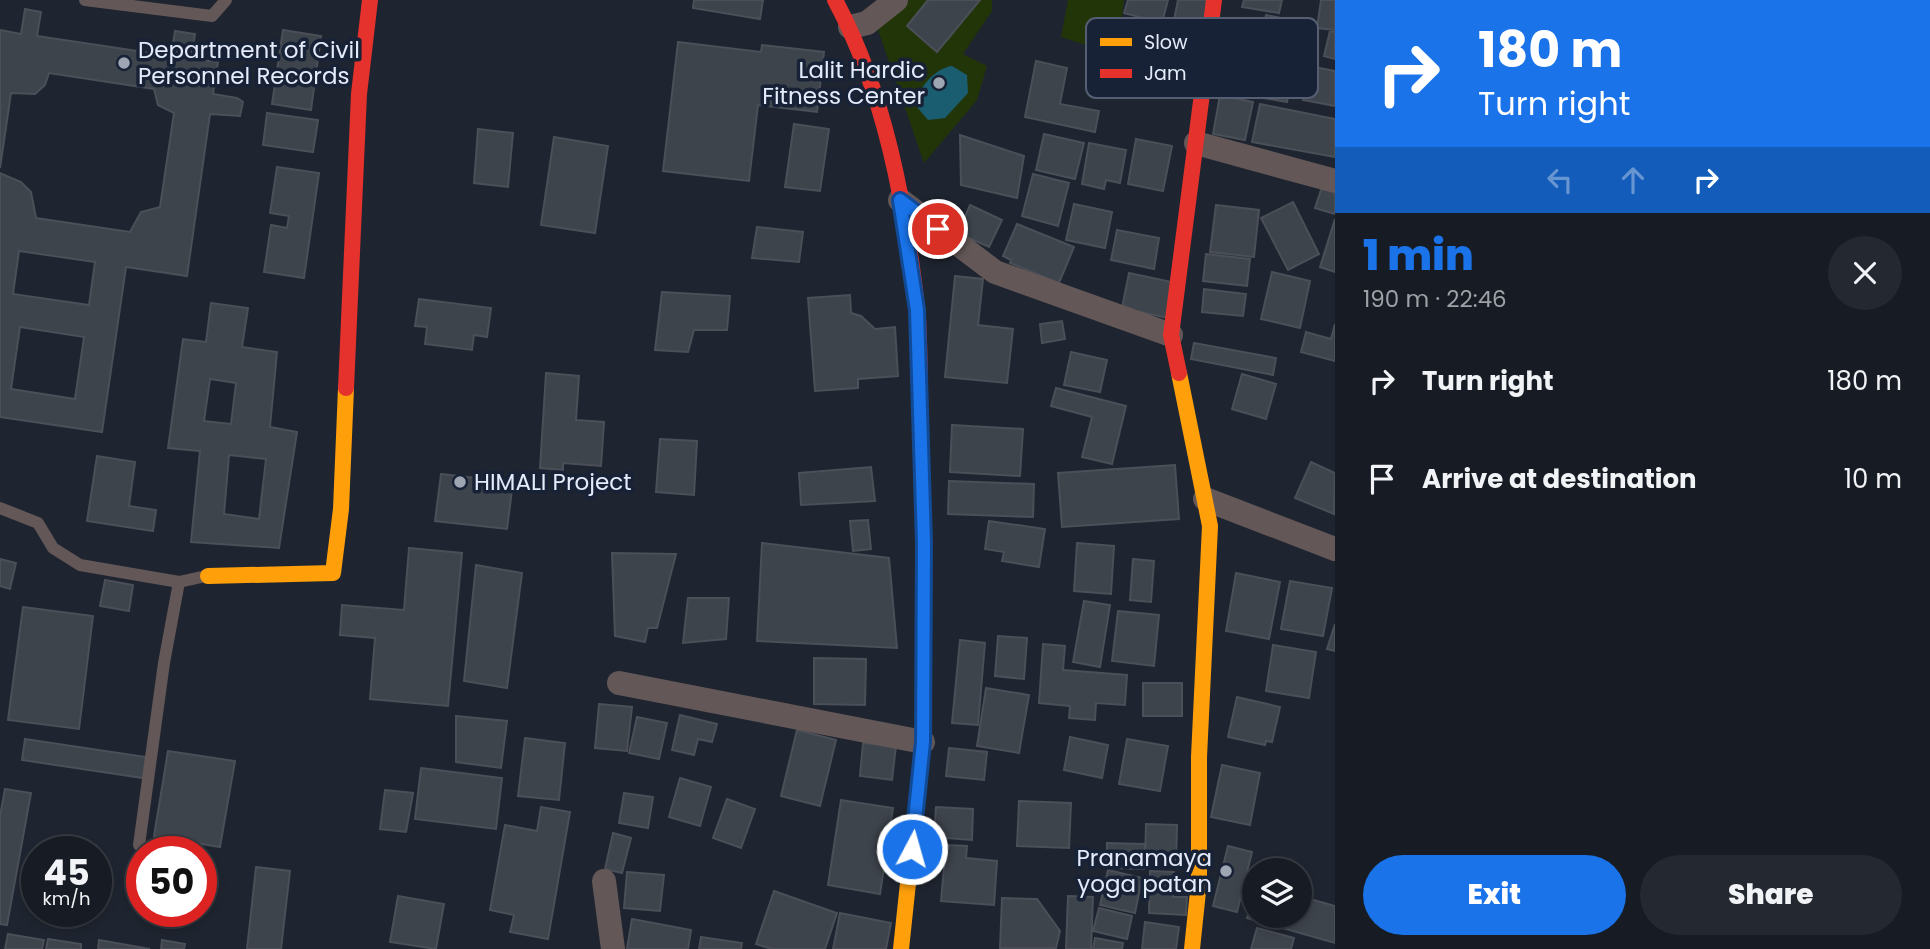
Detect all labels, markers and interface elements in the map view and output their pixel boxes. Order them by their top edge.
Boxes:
text: 180 m [1478,16,1622,84]
legend [1086,18,1318,98]
icon: right [1363,28,1454,119]
text: Slow [1144,29,1188,56]
place label: Department of Civil Personnel Records [138,34,360,92]
place label: Lalit Hardic Fitness Center [762,54,925,112]
marker: Department of Civil Personnel Records [116,55,132,71]
text: Jam [1144,60,1186,87]
marker: Lalit Hardic Fitness Center [931,75,947,91]
text: Turn right [1478,81,1630,126]
icon: left [1541,161,1579,199]
icon: ahead [1614,161,1652,199]
icon: right [1687,161,1725,199]
pin [908,199,968,259]
icon: arrive [919,210,957,248]
text: 1 min [1363,226,1474,285]
button: close [1828,236,1902,310]
text: 190 m · 22:46 [1363,283,1507,315]
icon: right [1363,362,1401,400]
text: Turn right [1422,363,1554,399]
text: 180 m [1827,363,1902,399]
icon: arrive [1363,460,1401,498]
text: Arrive at destination [1422,461,1697,497]
text: 10 m [1844,461,1902,497]
place label: HIMALI Project [474,466,632,498]
marker: HIMALI Project [452,474,468,490]
position arrow [875,812,949,886]
speed limit sign: 50 [126,836,217,927]
place label: Pranamaya yoga patan [1077,842,1212,900]
text: 45 [43,848,90,897]
button: Exit [1363,855,1626,935]
button: Share [1640,855,1902,935]
map controls [1242,858,1312,928]
button: layers [1242,858,1312,928]
marker: Pranamaya yoga patan [1218,863,1234,879]
text: km/h [43,886,90,911]

